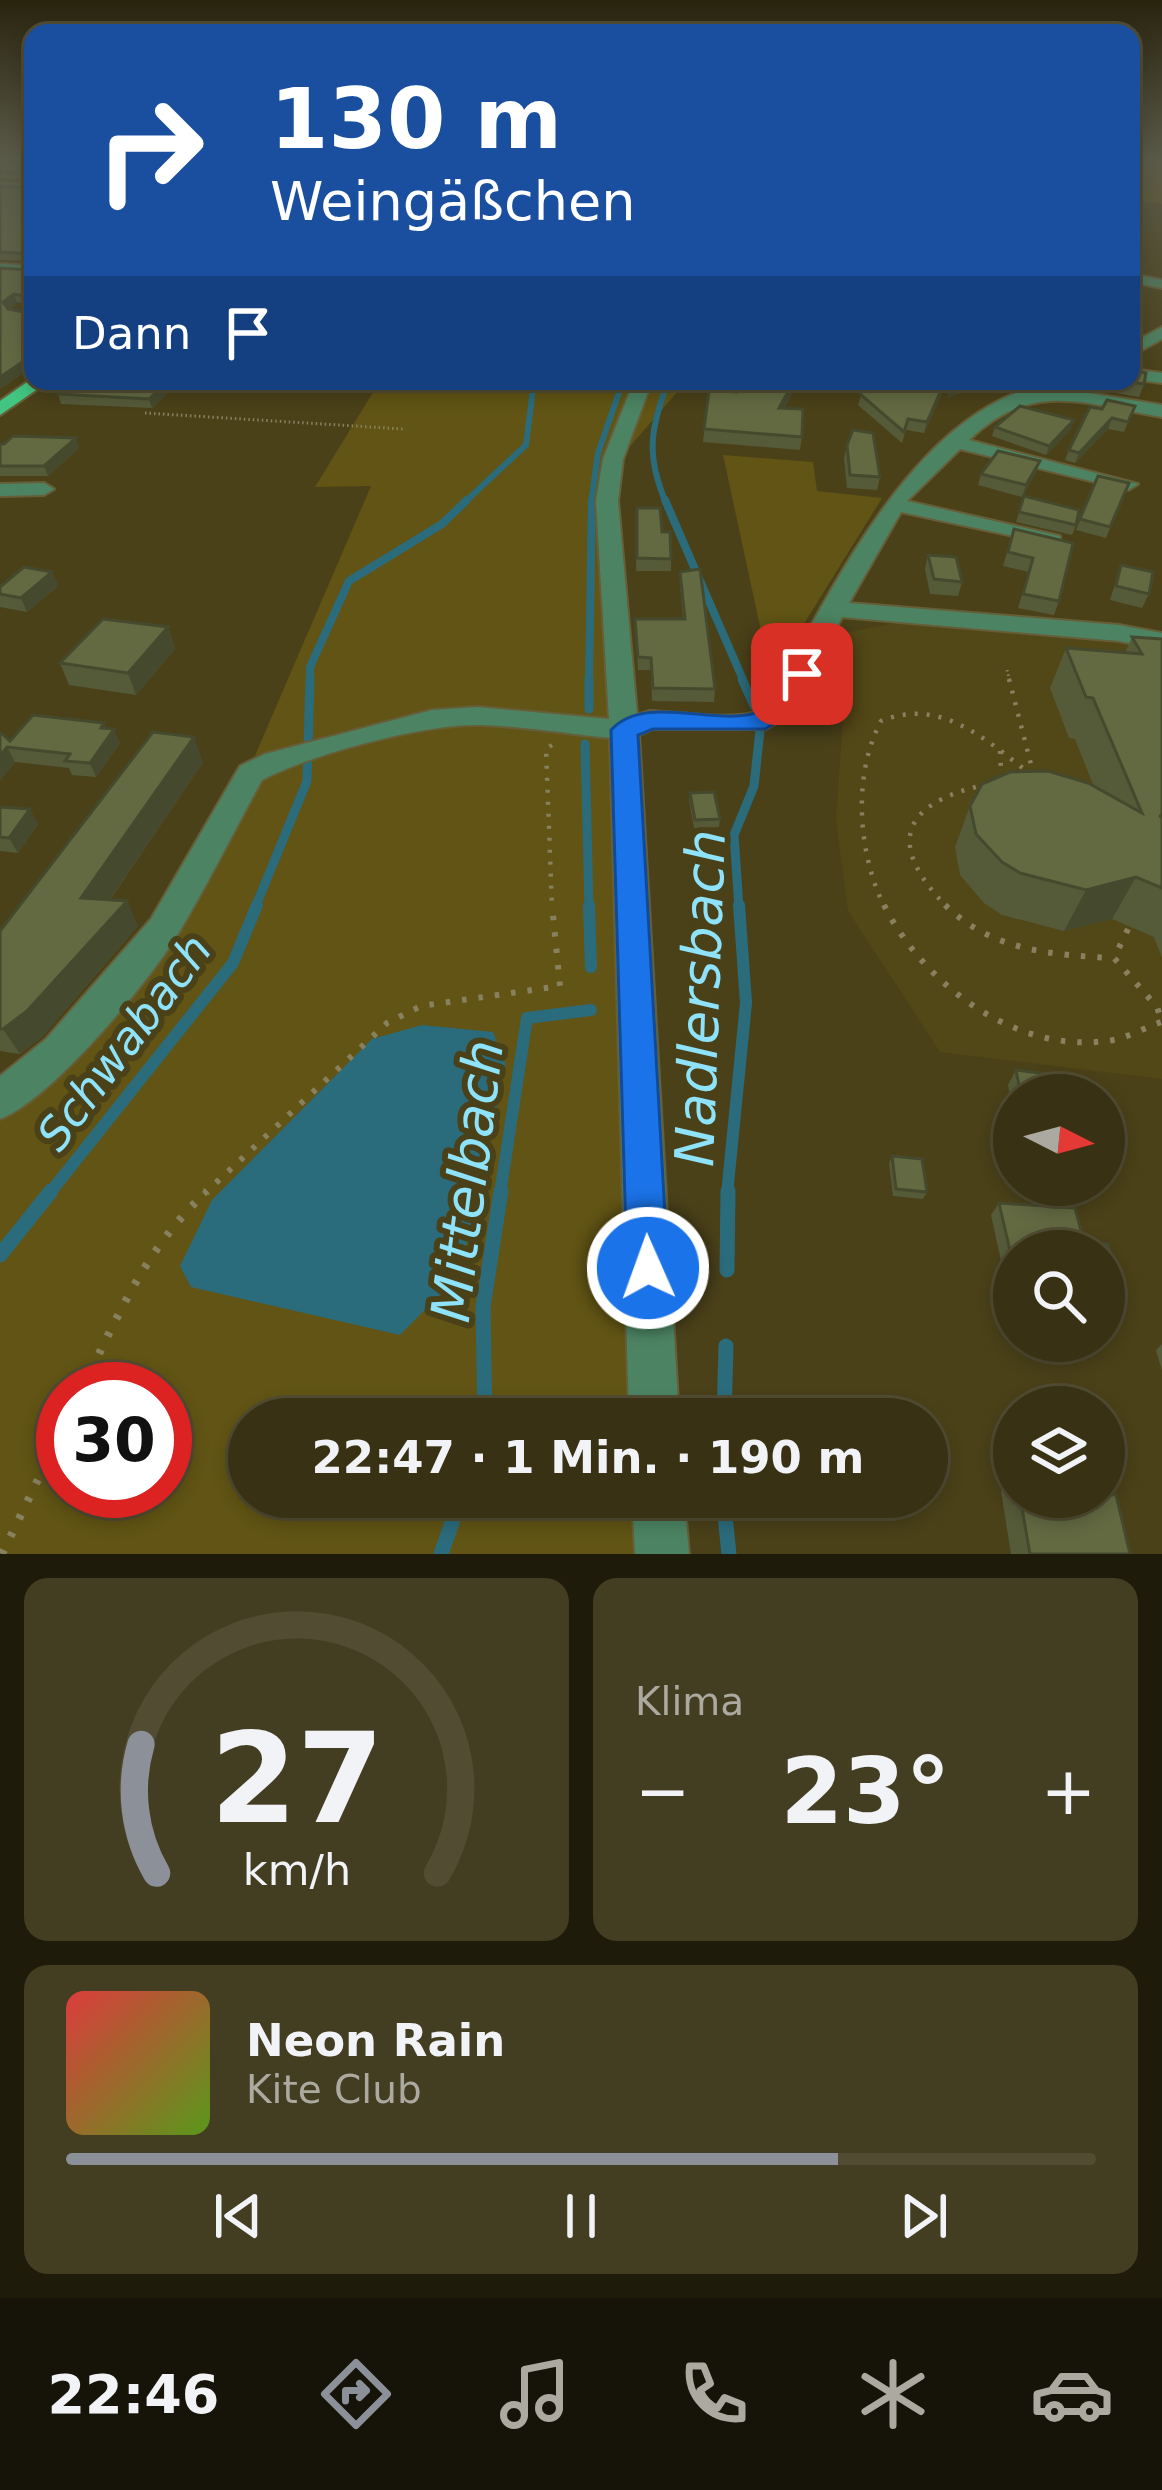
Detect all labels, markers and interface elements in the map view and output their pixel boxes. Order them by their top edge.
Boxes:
text: 130 m [270,70,562,168]
icon: right [72,72,228,228]
text: Weingäßchen [270,170,635,233]
icon: arrive [215,300,281,366]
text: Dann [72,307,191,360]
pin [751,623,853,725]
icon: arrive [769,641,835,707]
water label: Nadlersbach [663,828,738,1168]
water label: Schwabach [26,924,222,1160]
water label: Mittelbach [419,1037,516,1326]
north arrow [993,1074,1125,1206]
map controls [993,1074,1125,1518]
position arrow [585,1205,711,1331]
button: search [993,1230,1125,1362]
speed limit sign: 30 [36,1362,192,1518]
button: layers [993,1386,1125,1518]
text: 22:47 · 1 Min. · 190 m [312,1431,864,1484]
text: Klima [635,1679,744,1724]
text: 27 [210,1706,383,1851]
text: 23° [780,1739,951,1844]
text: − [635,1753,690,1830]
text: + [1041,1753,1096,1830]
text: km/h [242,1844,351,1894]
text: Neon Rain [246,2014,505,2067]
text: Kite Club [246,2067,422,2112]
icon: previous [205,2183,271,2249]
icon: pause [548,2183,614,2249]
icon: next [891,2183,957,2249]
icon: directions [314,2352,398,2436]
icon: music [493,2352,577,2436]
icon: phone [672,2352,756,2436]
icon: climate [851,2352,935,2436]
icon: car [1030,2352,1114,2436]
text: 22:46 [48,2363,219,2426]

